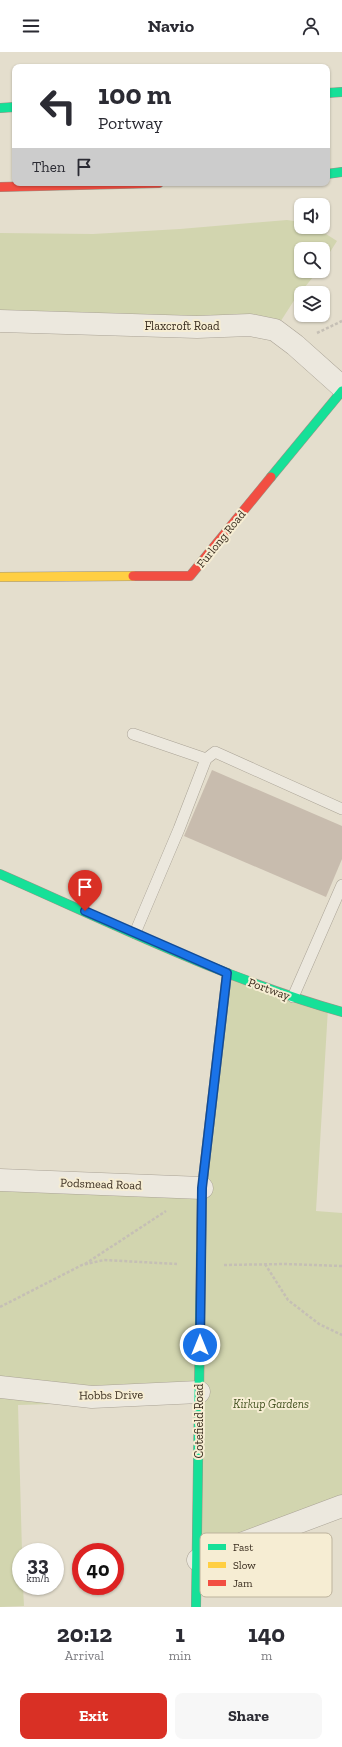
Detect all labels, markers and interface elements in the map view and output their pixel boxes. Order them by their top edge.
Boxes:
icon: menu [20,15,42,37]
text: Navio [148,15,194,37]
icon: person [300,15,322,37]
text: 100 m [98,78,171,111]
icon: left [32,80,84,132]
text: Portway [98,112,163,134]
icon: arrive [73,156,95,178]
text: Then [32,158,65,176]
map controls [294,198,330,322]
button: sound [294,198,330,234]
button: search [294,242,330,278]
button: layers [294,286,330,322]
street label: Flaxcroft Road [144,319,220,333]
street label: Furlong Road [194,507,249,570]
pin [68,870,102,911]
icon: arrive [74,876,96,898]
street label: Portway [246,975,292,1003]
street label: Podsmead Road [60,1176,142,1192]
position arrow [179,1324,221,1366]
street label: Cotefield Road [192,1383,206,1458]
street label: Hobbs Drive [79,1387,143,1403]
park label: Kirkup Gardens [233,1397,309,1411]
legend [200,1533,332,1597]
text: Fast [233,1541,254,1554]
speed limit sign: 40 [72,1543,124,1595]
text: 33 [27,1552,49,1576]
text: Slow [233,1559,256,1572]
text: km/h [27,1573,49,1585]
text: Jam [233,1577,253,1590]
text: 20:12 [57,1619,112,1648]
text: 1 [175,1619,185,1648]
text: 140 [248,1619,285,1648]
text: Arrival [65,1648,104,1663]
text: min [169,1648,191,1663]
text: m [261,1648,272,1663]
button: Exit [20,1693,167,1739]
button: Share [175,1693,322,1739]

